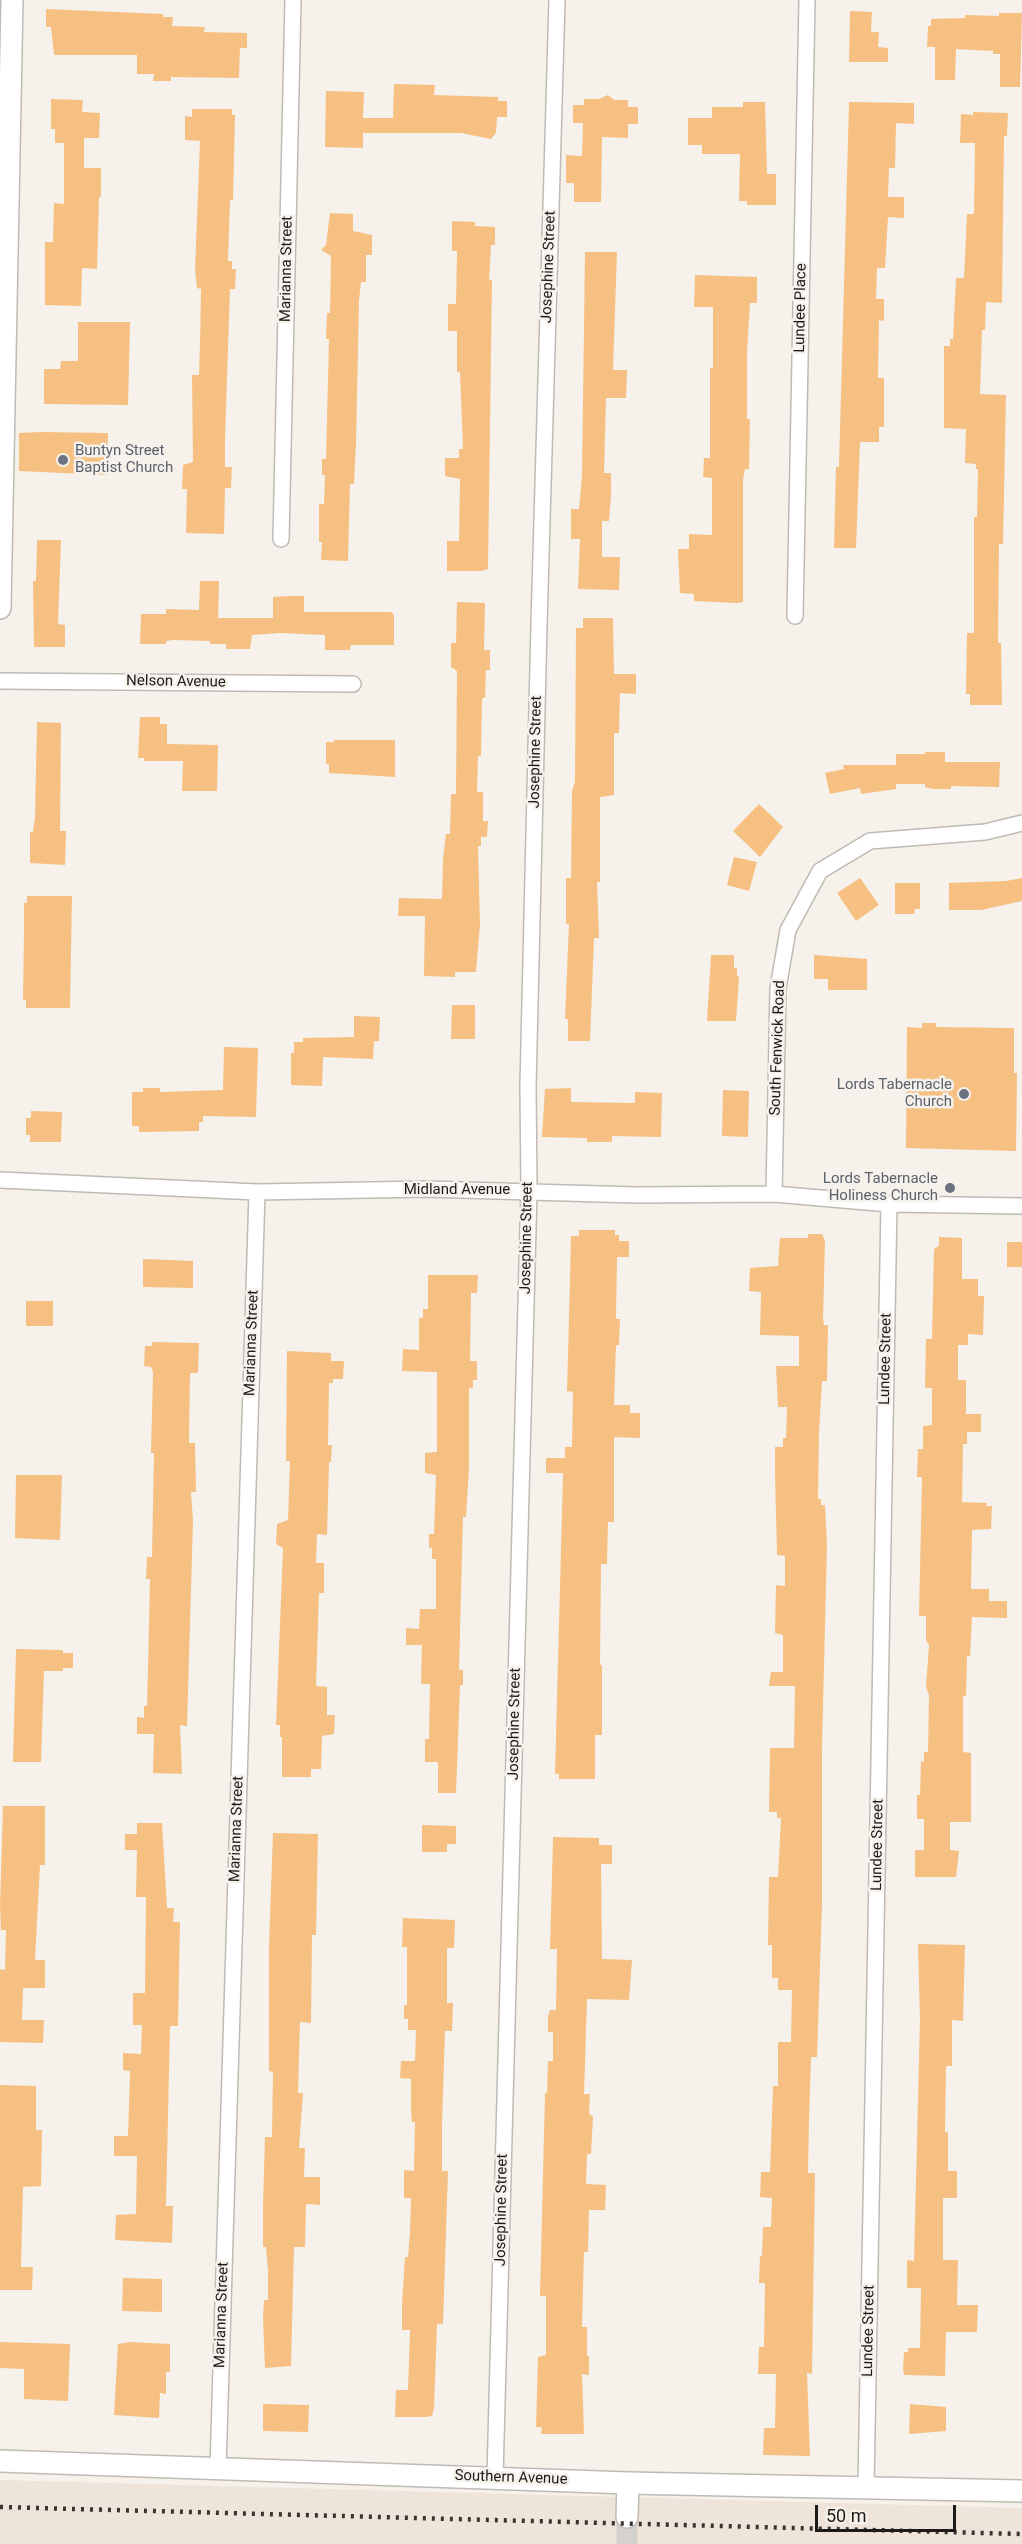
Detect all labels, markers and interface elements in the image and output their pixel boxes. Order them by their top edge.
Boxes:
street label: Josephine Street [538,211,560,323]
street label: Marianna Street [277,216,297,322]
street label: Lundee Place [791,263,811,353]
place label: Buntyn Street Baptist Church [75,442,173,477]
marker: Buntyn Street Baptist Church [56,453,70,467]
street label: Nelson Avenue [126,672,226,692]
street label: Josephine Street [526,696,546,808]
street label: South Fenwick Road [767,980,789,1116]
place label: Lords Tabernacle Church [837,1076,952,1111]
marker: Lords Tabernacle Church [957,1087,971,1101]
place label: Lords Tabernacle Holiness Church [823,1170,938,1205]
street label: Midland Avenue [404,1181,510,1199]
marker: Lords Tabernacle Holiness Church [943,1181,957,1195]
street label: Josephine Street [517,1182,537,1294]
street label: Marianna Street [241,1290,263,1396]
street label: Lundee Street [876,1313,896,1405]
street label: Josephine Street [505,1668,525,1780]
street label: Marianna Street [226,1776,248,1882]
street label: Lundee Street [868,1799,888,1891]
street label: Josephine Street [492,2154,512,2266]
street label: Marianna Street [211,2262,233,2368]
street label: Lundee Street [859,2285,879,2377]
street label: Southern Avenue [454,2467,568,2489]
scale bar [818,2493,959,2531]
text: 50 m [826,2505,866,2526]

